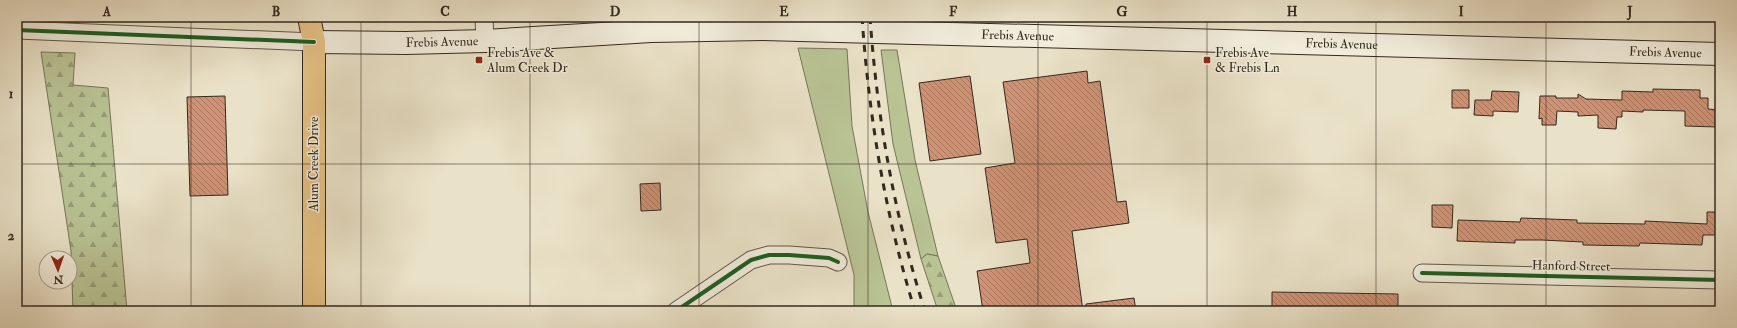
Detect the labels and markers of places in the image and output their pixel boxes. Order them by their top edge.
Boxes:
place label: Frebis Ave & Alum Creek Dr [486,45,568,76]
place label: Frebis Ave & Frebis Ln [1215,45,1280,76]
marker: Frebis Ave & Alum Creek Dr [474,55,484,65]
marker: Frebis Ave & Frebis Ln [1202,55,1212,65]

